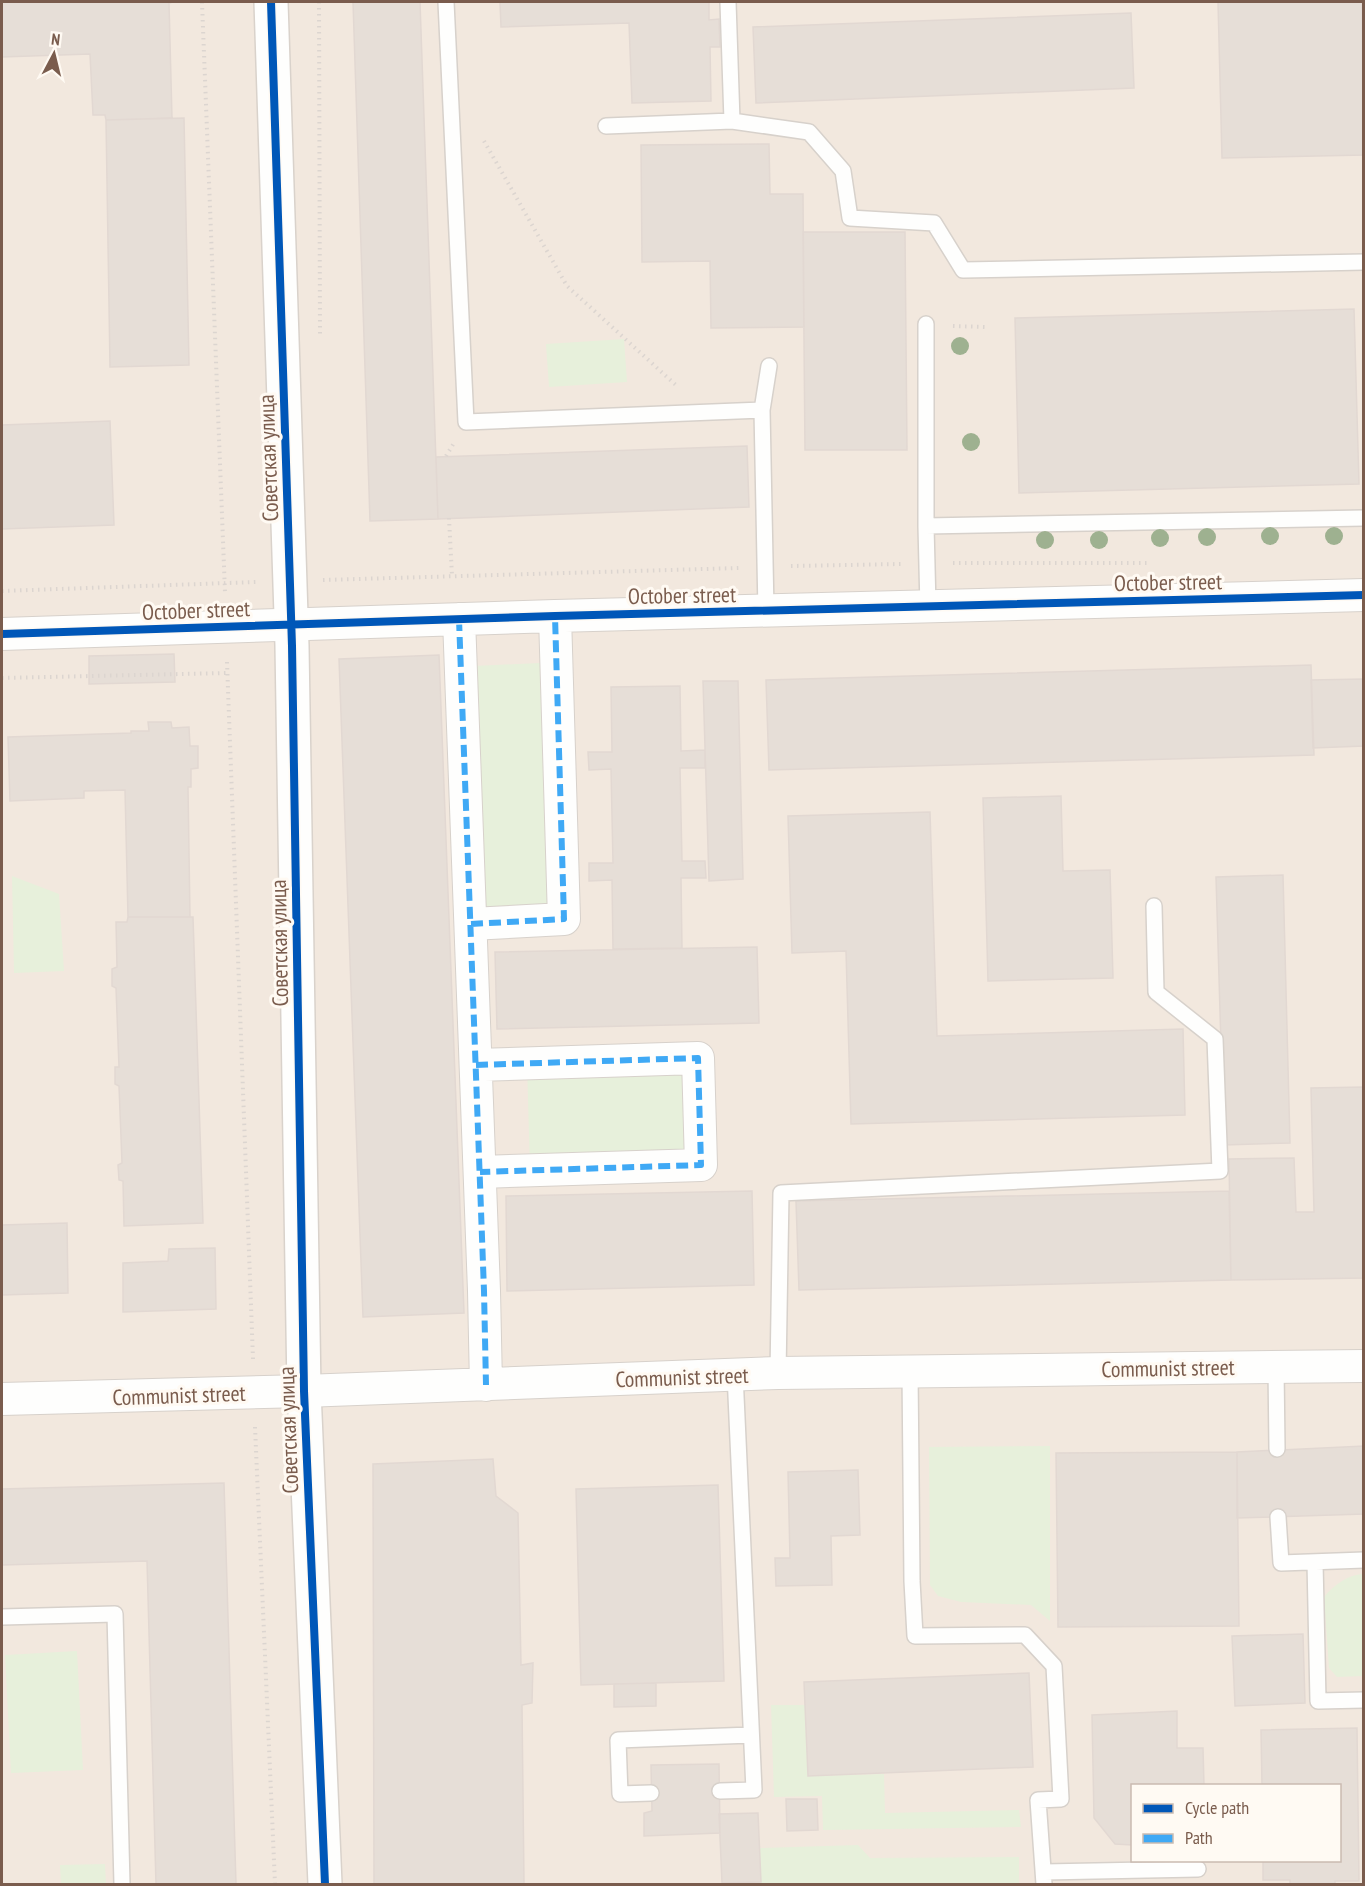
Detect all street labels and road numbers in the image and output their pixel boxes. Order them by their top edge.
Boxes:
street label: Советская улица [252,394,284,522]
street label: October street [1114,567,1222,597]
street label: October street [628,580,736,610]
street label: October street [141,594,251,626]
street label: Советская улица [264,879,294,1007]
street label: Communist street [1101,1353,1235,1383]
street label: Communist street [615,1361,749,1393]
street label: Советская улица [272,1366,304,1494]
street label: Communist street [112,1379,246,1411]

